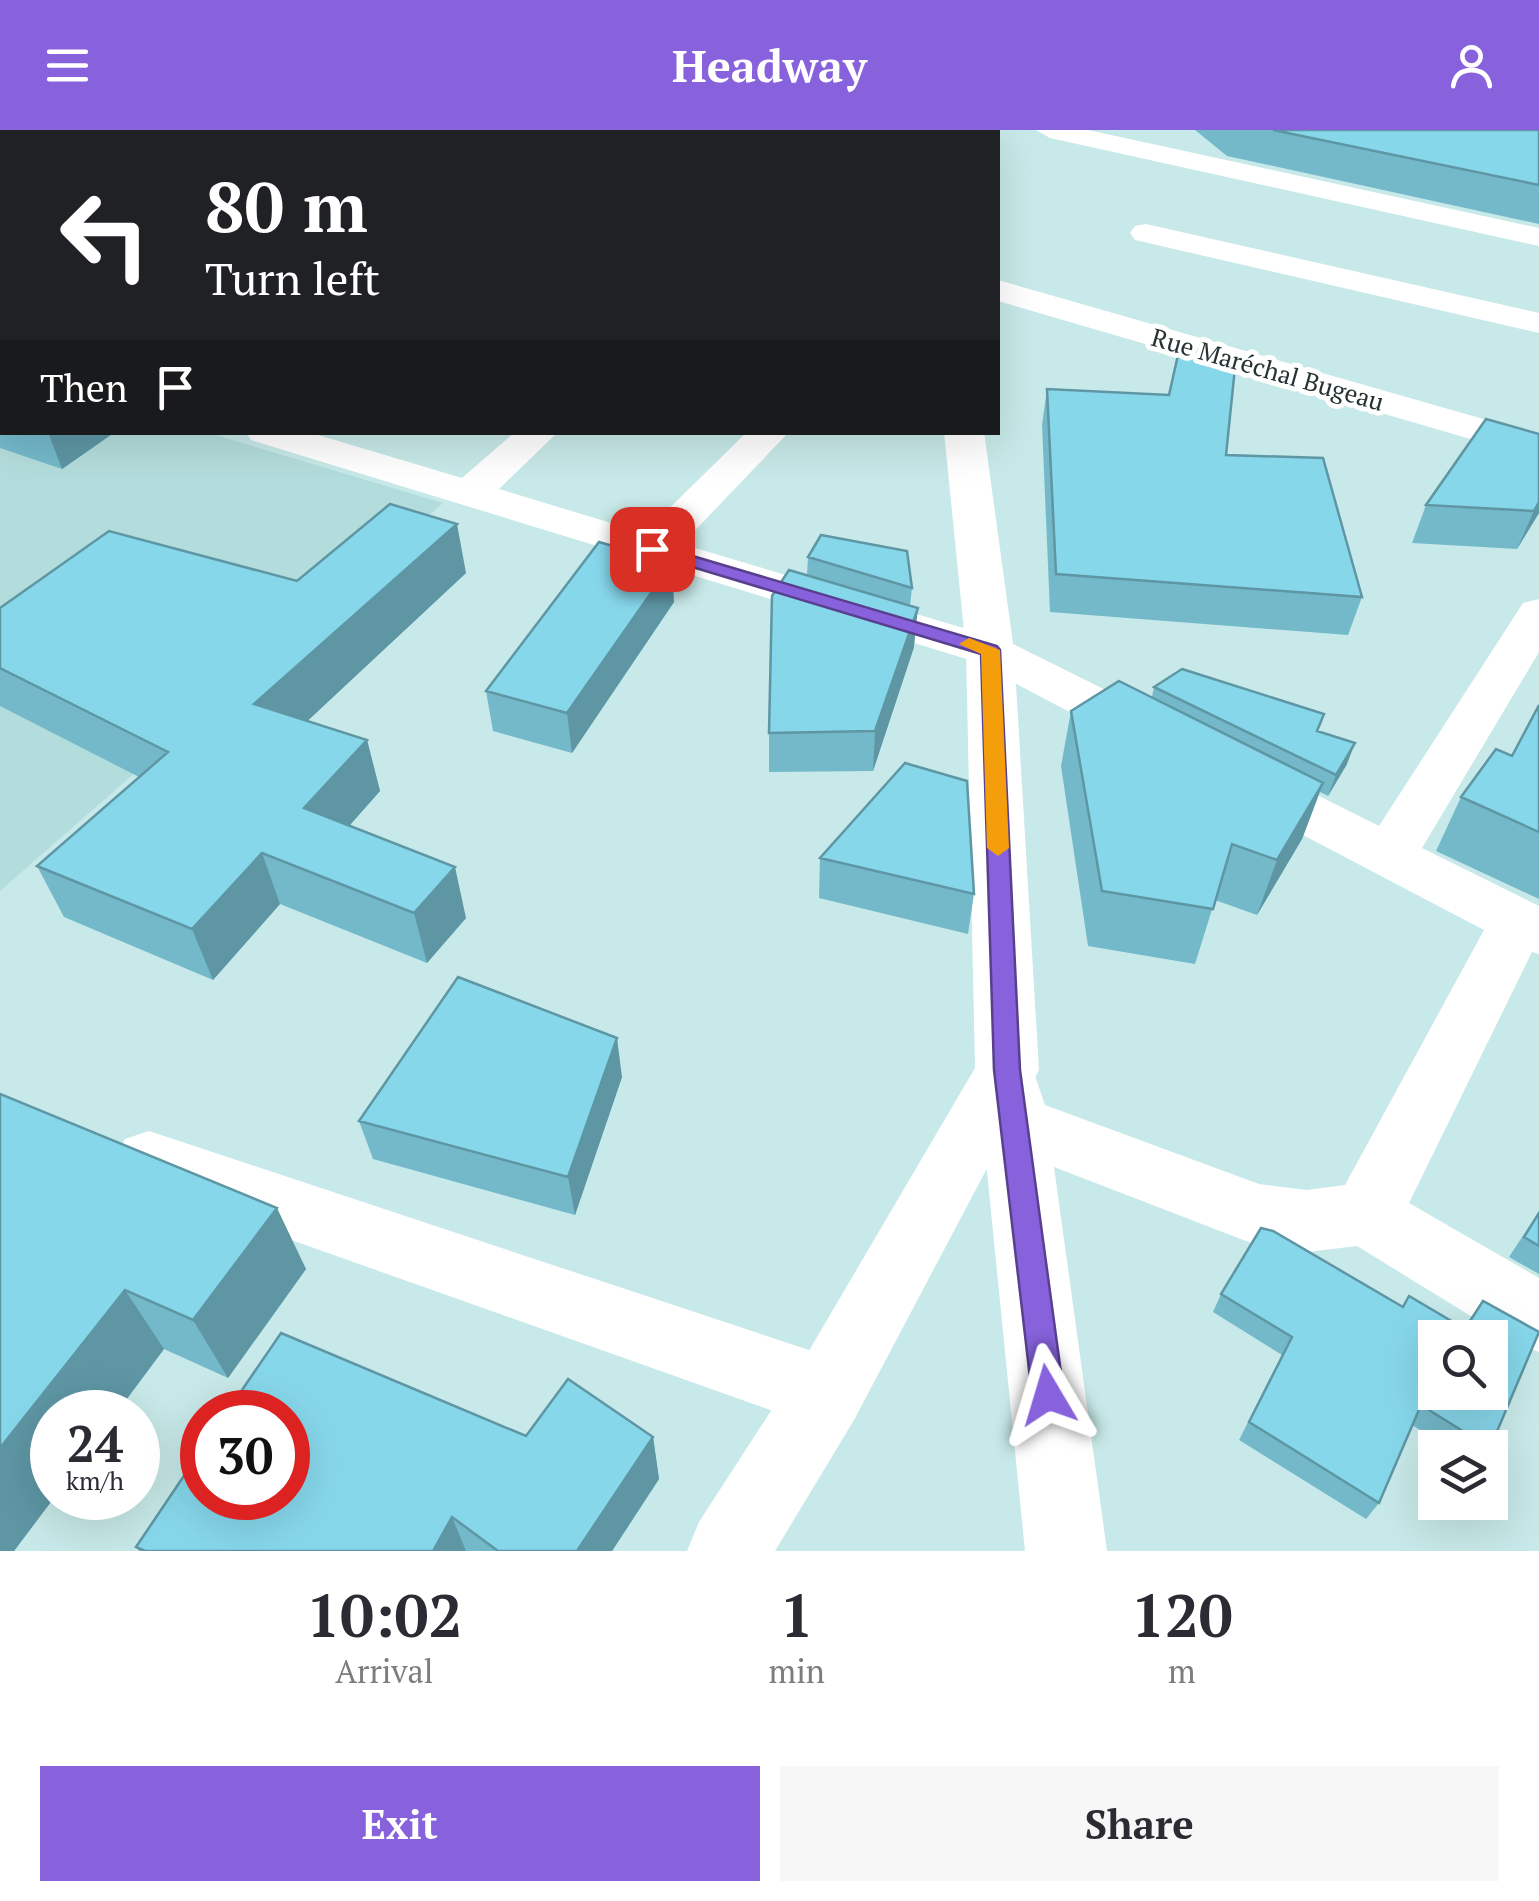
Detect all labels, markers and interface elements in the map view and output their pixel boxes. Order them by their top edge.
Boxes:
text: Headway [672,35,867,95]
icon: menu [40,38,95,93]
icon: person [1444,38,1499,93]
text: 80 m [205,159,368,252]
icon: left [40,170,170,300]
text: Turn left [205,248,380,308]
street label: Rue Maréchal Bugeau [1148,320,1388,418]
icon: arrive [148,360,203,415]
text: Then [40,363,128,413]
pin [610,507,695,592]
icon: arrive [625,522,680,577]
map controls [1418,1320,1508,1520]
button: search [1418,1320,1508,1410]
position arrow [996,1343,1100,1447]
speed limit sign: 30 [180,1390,310,1520]
text: 24 [67,1410,123,1476]
button: layers [1418,1430,1508,1520]
text: km/h [66,1464,124,1497]
text: 10:02 [306,1575,462,1654]
text: 1 [780,1575,814,1654]
text: 120 [1131,1575,1233,1654]
text: Arrival [335,1650,433,1692]
text: min [769,1650,825,1692]
text: m [1168,1650,1196,1692]
button: Exit [40,1766,760,1881]
button: Share [780,1766,1499,1881]

